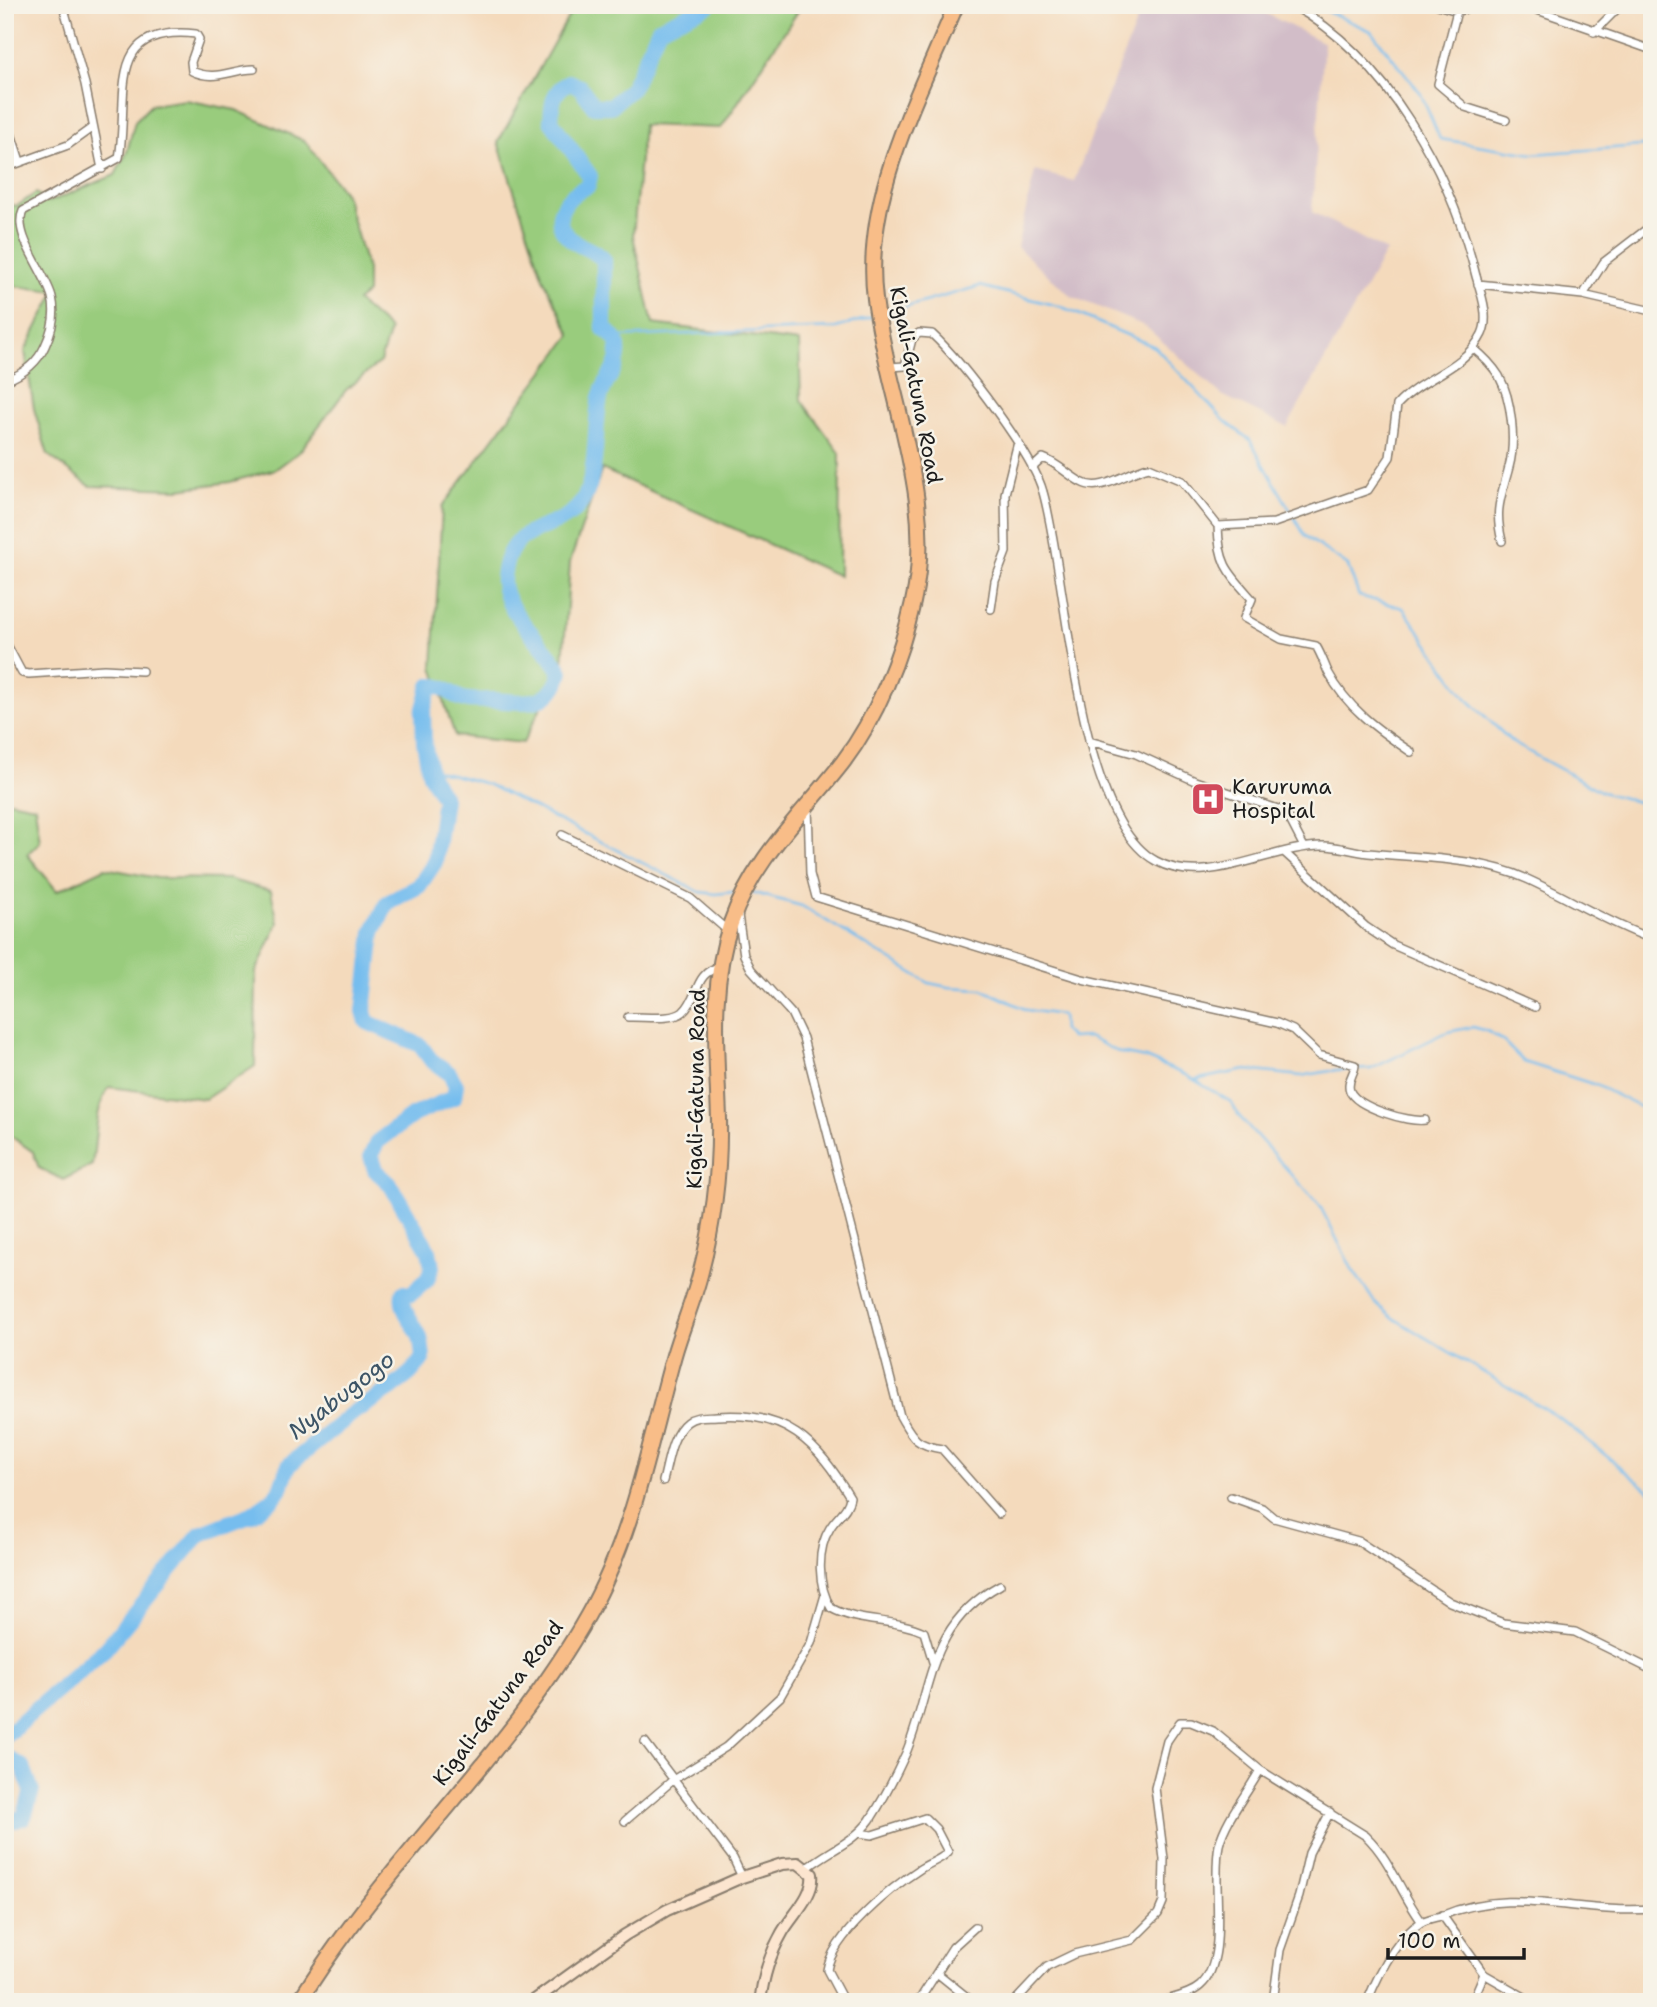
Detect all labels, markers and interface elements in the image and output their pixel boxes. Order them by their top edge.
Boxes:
street label: Kigali-Gatuna Road [883,284,949,486]
place label: Karuruma Hospital [1232,773,1332,825]
hospital icon: Karuruma Hospital [1189,780,1227,818]
street label: Kigali-Gatuna Road [680,989,712,1189]
water label: Nyabugogo [282,1344,400,1446]
street label: Kigali-Gatuna Road [426,1615,570,1791]
scale bar [1388,1916,1524,1960]
text: 100 m [1398,1927,1461,1955]

